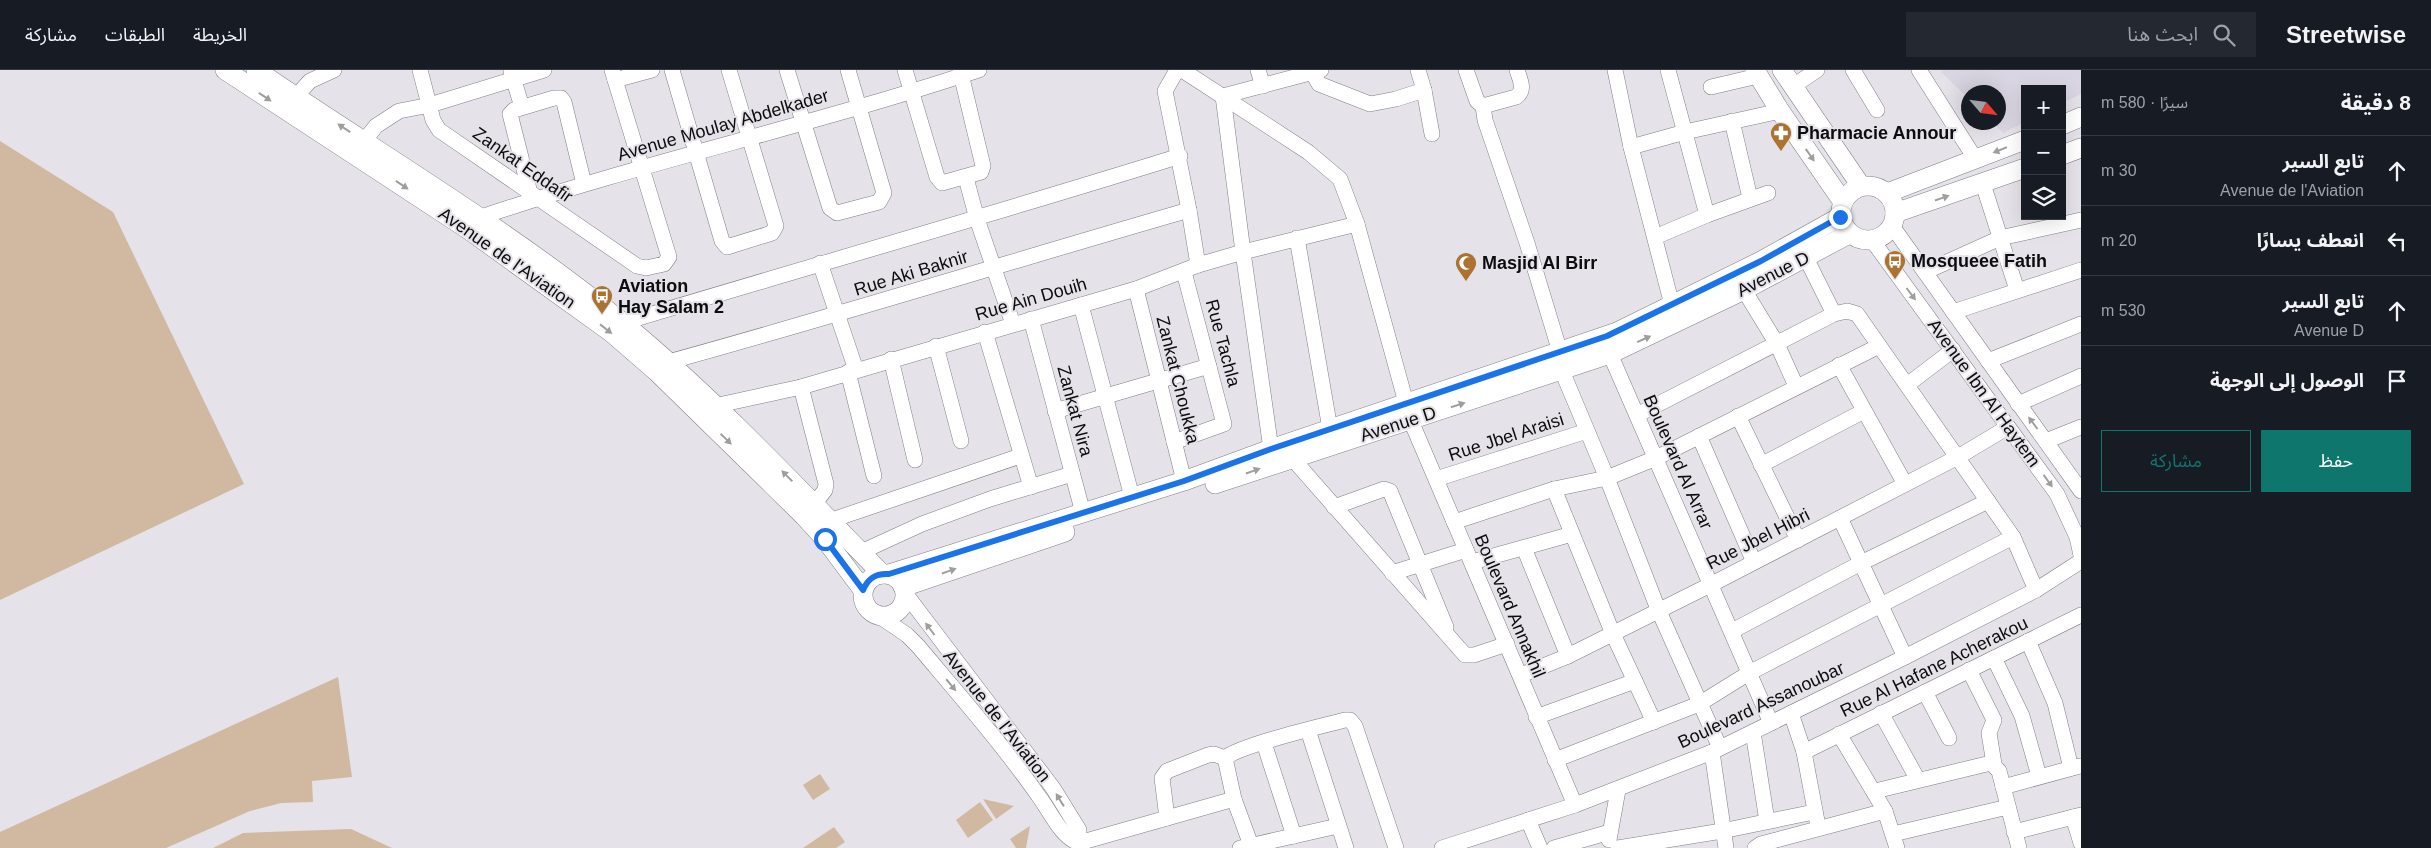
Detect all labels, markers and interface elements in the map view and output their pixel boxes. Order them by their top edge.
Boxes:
search box [1906,12,2256,57]
icon: search [2210,21,2238,49]
text: Streetwise [2286,21,2406,48]
text: ابحث هنا [2127,24,2198,45]
text: مشاركة [25,25,77,45]
text: الطبقات [105,25,165,45]
text: الخريطة [193,25,247,45]
street label: Avenue Moulay Abdelkader [615,85,831,165]
north arrow [1961,85,2006,130]
map controls [2021,85,2066,220]
button: + [2021,85,2066,130]
text: 8 دقيقة [2341,91,2411,114]
one-way arrow [258,92,272,102]
text: سيرًا · 580 m [2101,94,2188,111]
pharmacy icon: Pharmacie Annour [1769,121,1793,152]
one-way arrow [337,123,351,133]
street label: Zankat Eddafir [469,123,577,207]
place label: Pharmacie Annour [1797,123,1956,143]
button: − [2021,130,2066,175]
one-way arrow [1992,146,2007,154]
one-way arrow [1805,148,1815,162]
text: تابع السير [2282,151,2364,172]
icon: ahead [2383,157,2411,185]
text: 30 m [2101,162,2137,179]
button: layers [2021,175,2066,220]
one-way arrow [395,180,409,190]
text: Avenue de l'Aviation [2220,182,2364,199]
one-way arrow [1934,193,1949,201]
street label: Avenue de l'Aviation [435,203,579,313]
route end [1829,206,1852,229]
icon: left [2383,227,2411,255]
text: انعطف يسارًا [2257,230,2364,251]
text: 20 m [2101,232,2137,249]
street label: Rue Aki Baknir [852,246,970,300]
street label: Avenue D [1733,247,1813,301]
bus stop icon: Mosqueee Fatih [1883,249,1907,280]
mosque icon: Masjid Al Birr [1454,251,1478,282]
place label: Mosqueee Fatih [1911,251,2047,271]
place label: Masjid Al Birr [1482,253,1597,273]
street label: Rue Ain Douih [973,274,1089,324]
place label: Aviation Hay Salam 2 [618,276,724,317]
bus stop icon: Aviation Hay Salam 2 [590,284,614,315]
one-way arrow [1906,287,1916,301]
text: تابع السير [2282,291,2364,312]
street label: Rue Tachla [1202,297,1245,390]
icon: ahead [2383,297,2411,325]
text: 530 m [2101,302,2145,319]
street label: Zankat Choukka [1152,314,1204,447]
street label: Avenue Ibn Al Haytem [1924,315,2044,471]
text: Avenue D [2294,322,2364,339]
one-way arrow [599,323,612,334]
one-way arrow [1637,335,1651,343]
street label: Zankat Nira [1053,363,1097,459]
icon: arrive [2383,367,2411,395]
text: الوصول إلى الوجهة [2210,370,2364,391]
street label: Boulevard Al Arrar [1639,392,1717,532]
one-way arrow [1451,401,1466,409]
street label: Avenue D [1357,402,1439,446]
street label: Rue Jbel Araisi [1446,409,1566,465]
one-way arrow [2027,416,2038,429]
button: مشاركة [2101,430,2251,492]
button: حفظ [2261,430,2411,492]
one-way arrow [719,433,731,445]
one-way arrow [1246,467,1261,475]
one-way arrow [781,470,793,482]
one-way arrow [2043,474,2053,488]
street label: Rue Jbel Hibri [1703,504,1813,574]
route start [814,528,837,551]
street label: Boulevard Annakhil [1471,531,1549,681]
one-way arrow [942,567,957,575]
street label: Rue Al Hafane Acherakou [1837,613,2031,721]
one-way arrow [925,623,936,636]
street label: Avenue de l'Aviation [939,646,1055,786]
street label: Boulevard Assanoubar [1675,658,1847,752]
one-way arrow [945,679,957,691]
one-way arrow [1056,793,1065,806]

